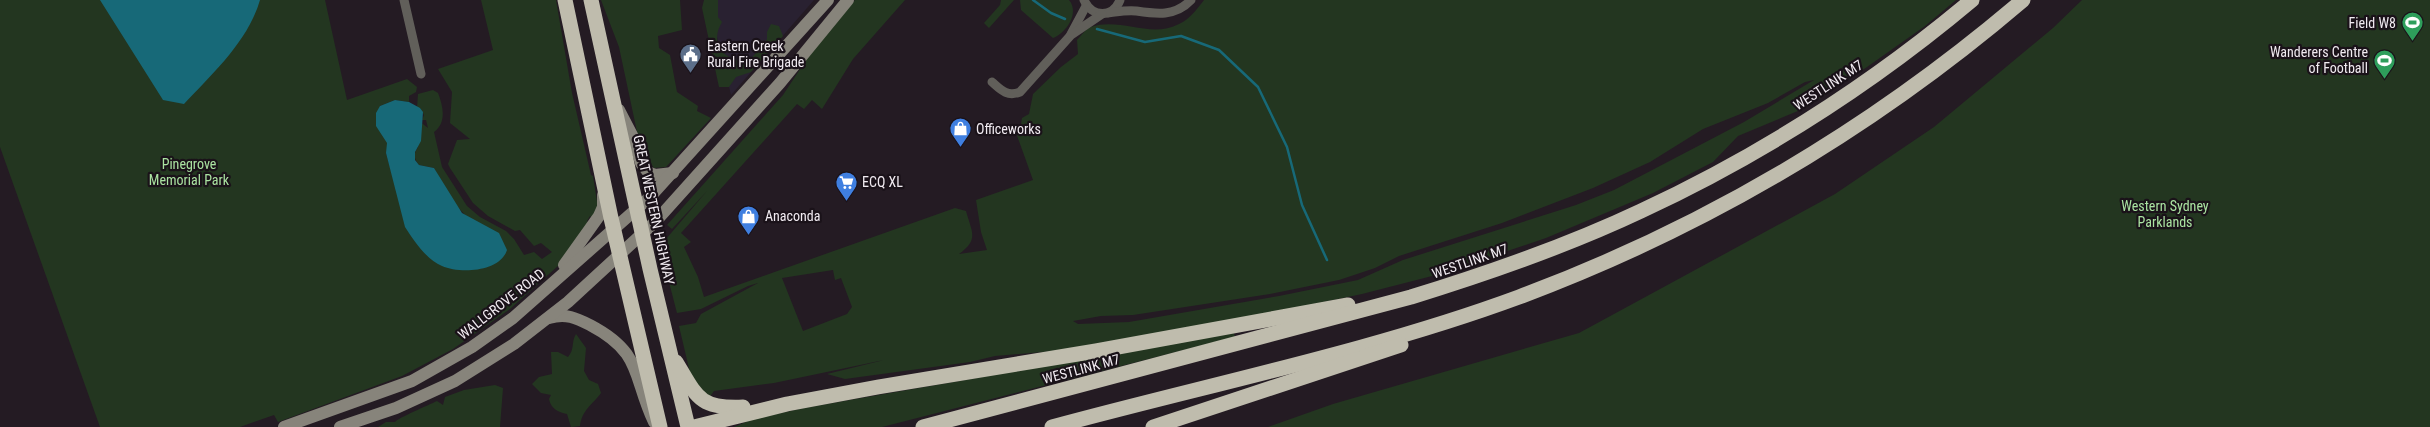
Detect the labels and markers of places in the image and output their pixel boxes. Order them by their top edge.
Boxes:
sports icon: Field W8 [2400,11,2424,42]
place label: Field W8 [2349,15,2396,31]
place label: Eastern Creek Rural Fire Brigade [707,38,805,70]
public building icon: Eastern Creek Rural Fire Brigade [679,42,703,73]
place label: Wanderers Centre of Football [2270,44,2368,76]
sports icon: Wanderers Centre of Football [2372,48,2396,79]
shop icon: Officeworks [948,117,972,148]
place label: Officeworks [976,121,1041,137]
supermarket icon: ECQ XL [834,170,858,201]
place label: ECQ XL [862,174,903,190]
shop icon: Anaconda [737,204,761,235]
place label: Anaconda [765,208,821,224]

